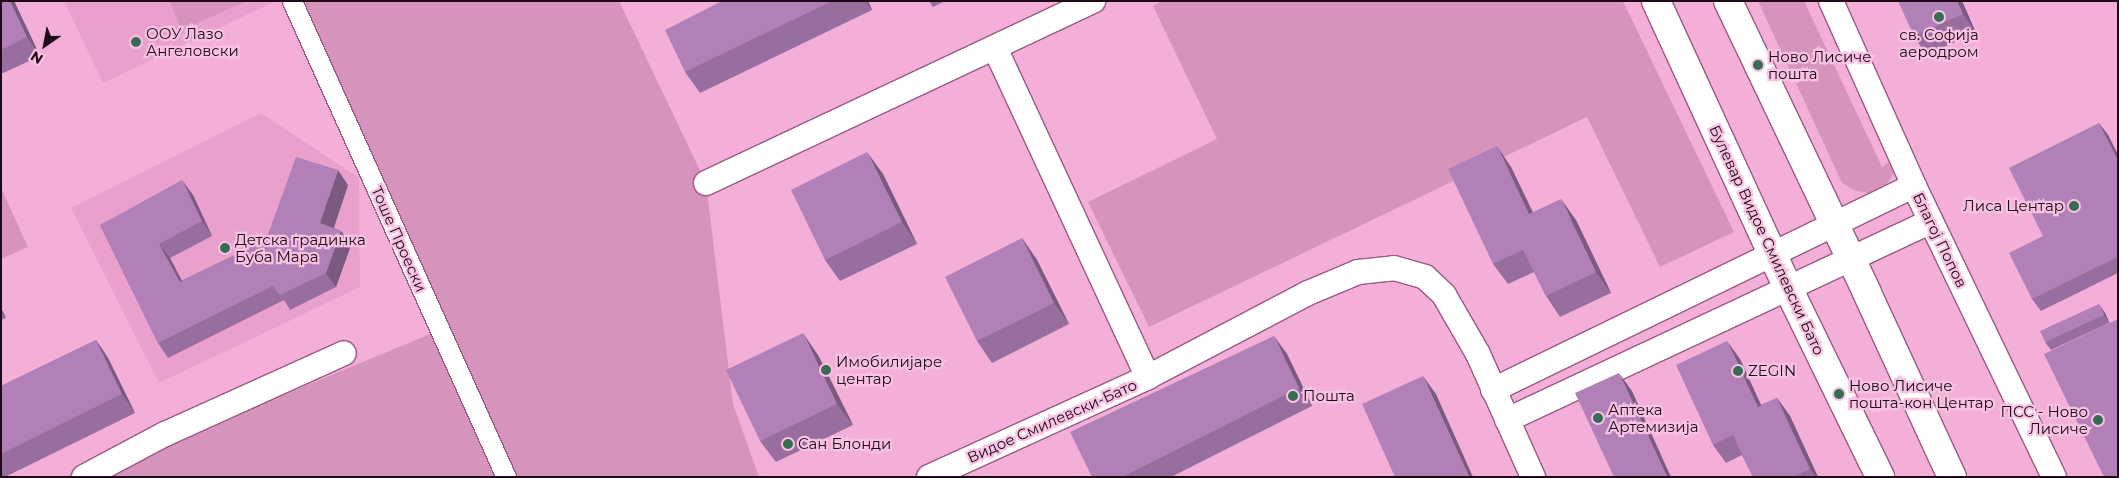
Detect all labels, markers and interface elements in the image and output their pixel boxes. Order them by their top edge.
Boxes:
marker: св. Софија аеродром [1933,11,1945,23]
north arrow [20,20,70,70]
place label: ООУ Лазо Ангеловски [146,24,239,59]
place label: св. Софија аеродром [1899,25,1979,60]
marker: ООУ Лазо Ангеловски [130,36,142,48]
text: N [27,47,46,68]
place label: Ново Лисиче пошта [1768,47,1872,82]
marker: Ново Лисиче пошта [1752,59,1764,71]
street label: Булевар Видое Смилевски Бато [1706,122,1828,358]
street label: Тоше Проески [368,183,430,295]
street label: Благој Попов [1909,189,1971,291]
place label: Лиса Центар [1963,197,2064,215]
marker: Лиса Центар [2068,200,2080,212]
place label: Детска градинка Буба Мара [235,230,366,265]
marker: Детска градинка Буба Мара [219,242,231,254]
place label: Имобилијаре центар [836,352,942,387]
place label: ZEGIN [1748,362,1796,380]
marker: Имобилијаре центар [820,364,832,376]
marker: ZEGIN [1732,365,1744,377]
street label: Видое Смилевски-Бато [964,375,1140,467]
place label: Ново Лисиче пошта-кон Центар [1849,376,1994,411]
place label: Пошта [1303,387,1355,405]
marker: Ново Лисиче пошта-кон Центар [1833,388,1845,400]
marker: Пошта [1287,390,1299,402]
place label: Аптека Артемизија [1608,400,1699,435]
place label: ПСС - Ново Лисиче [2001,402,2088,437]
marker: Аптека Артемизија [1592,412,1604,424]
marker: ПСС - Ново Лисиче [2092,414,2104,426]
place label: Сан Блонди [798,435,891,453]
marker: Сан Блонди [782,438,794,450]

